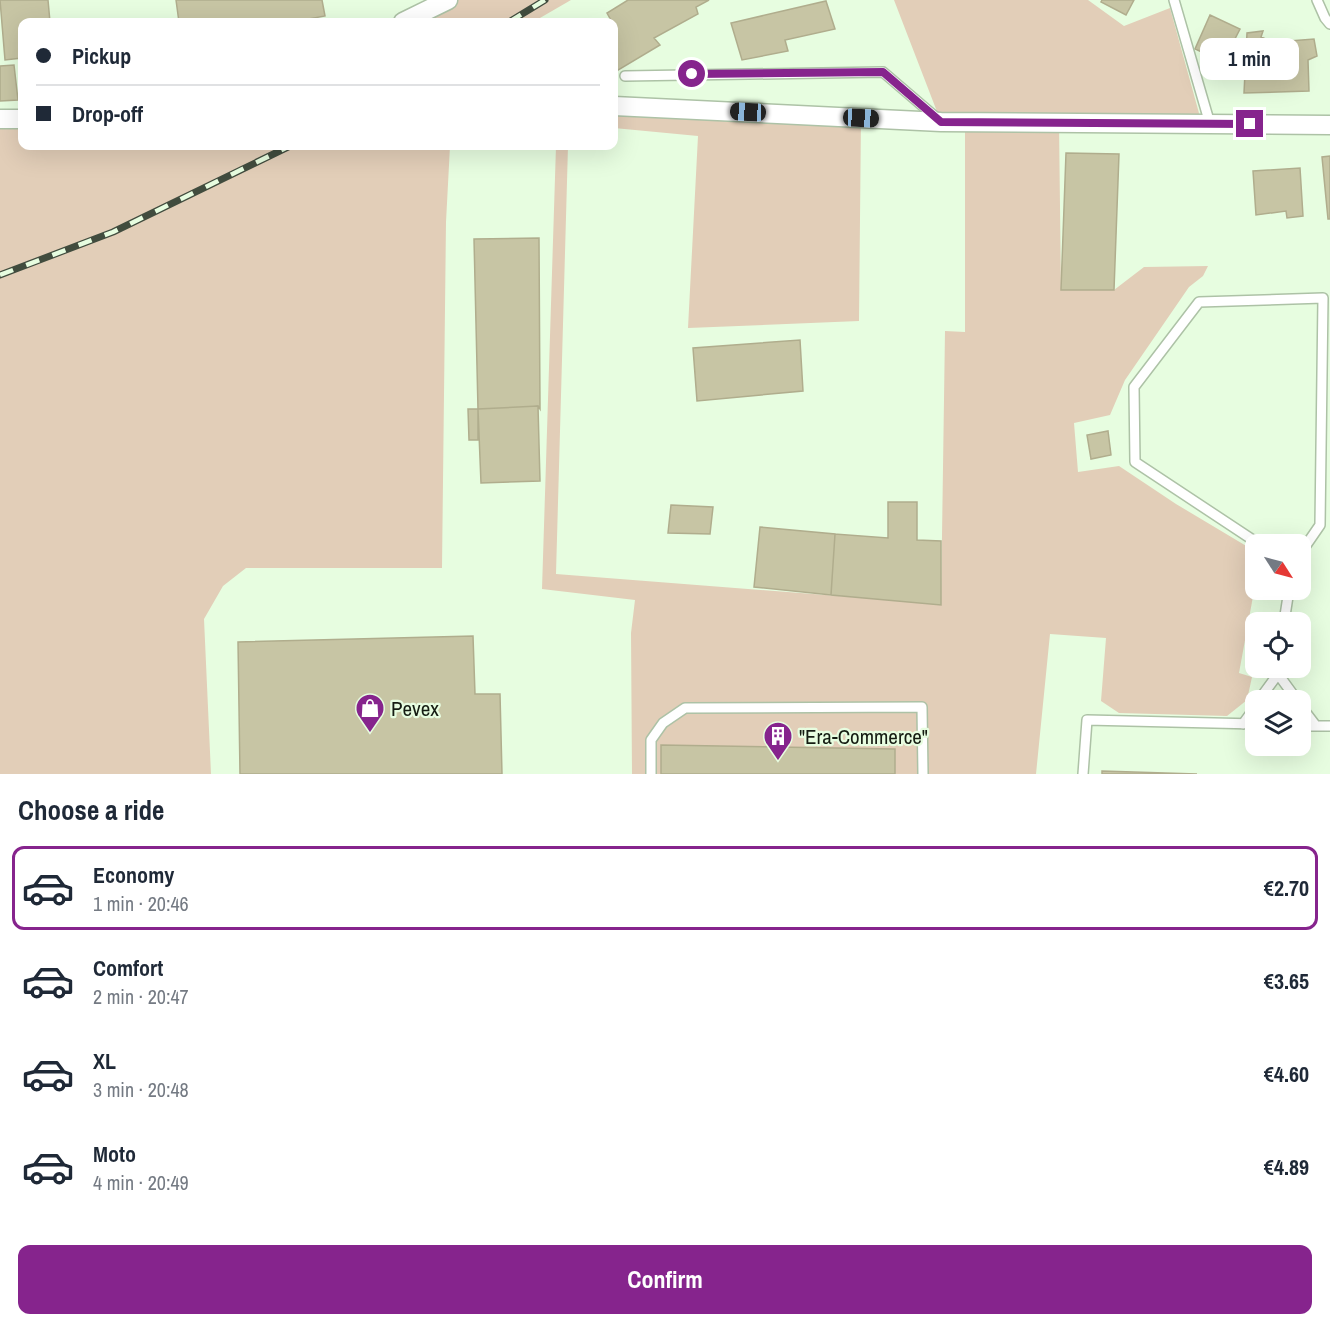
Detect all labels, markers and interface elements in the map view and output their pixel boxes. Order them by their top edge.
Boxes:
callout: 1 min [1200,37,1300,79]
text: Pickup [72,41,131,71]
text: 1 min [1228,45,1271,72]
route start [678,60,705,87]
text: Drop-off [72,99,143,129]
car [730,102,766,122]
car [843,108,879,128]
route end [1236,110,1263,137]
north arrow [1245,534,1311,600]
map controls [1245,534,1311,756]
button: locate [1245,612,1311,678]
button: layers [1245,690,1311,756]
shop icon: Pevex [354,692,386,734]
place label: Pevex [391,694,439,723]
building icon: "Era-Commerce" [762,720,794,762]
place label: "Era-Commerce" [799,722,928,751]
text: Choose a ride [18,792,164,828]
text: Economy [93,860,174,890]
icon: car [21,861,75,915]
text: €2.70 [1264,873,1309,903]
text: 1 min · 20:46 [93,890,189,917]
text: Comfort [93,953,163,983]
icon: car [21,954,75,1008]
text: €3.65 [1264,966,1309,996]
text: 2 min · 20:47 [93,983,189,1010]
text: XL [93,1046,116,1076]
icon: car [21,1047,75,1101]
text: €4.60 [1264,1059,1309,1089]
text: 3 min · 20:48 [93,1076,189,1103]
text: Moto [93,1139,136,1169]
icon: car [21,1140,75,1194]
text: €4.89 [1264,1152,1309,1182]
text: 4 min · 20:49 [93,1169,189,1196]
button: Confirm [18,1245,1312,1314]

